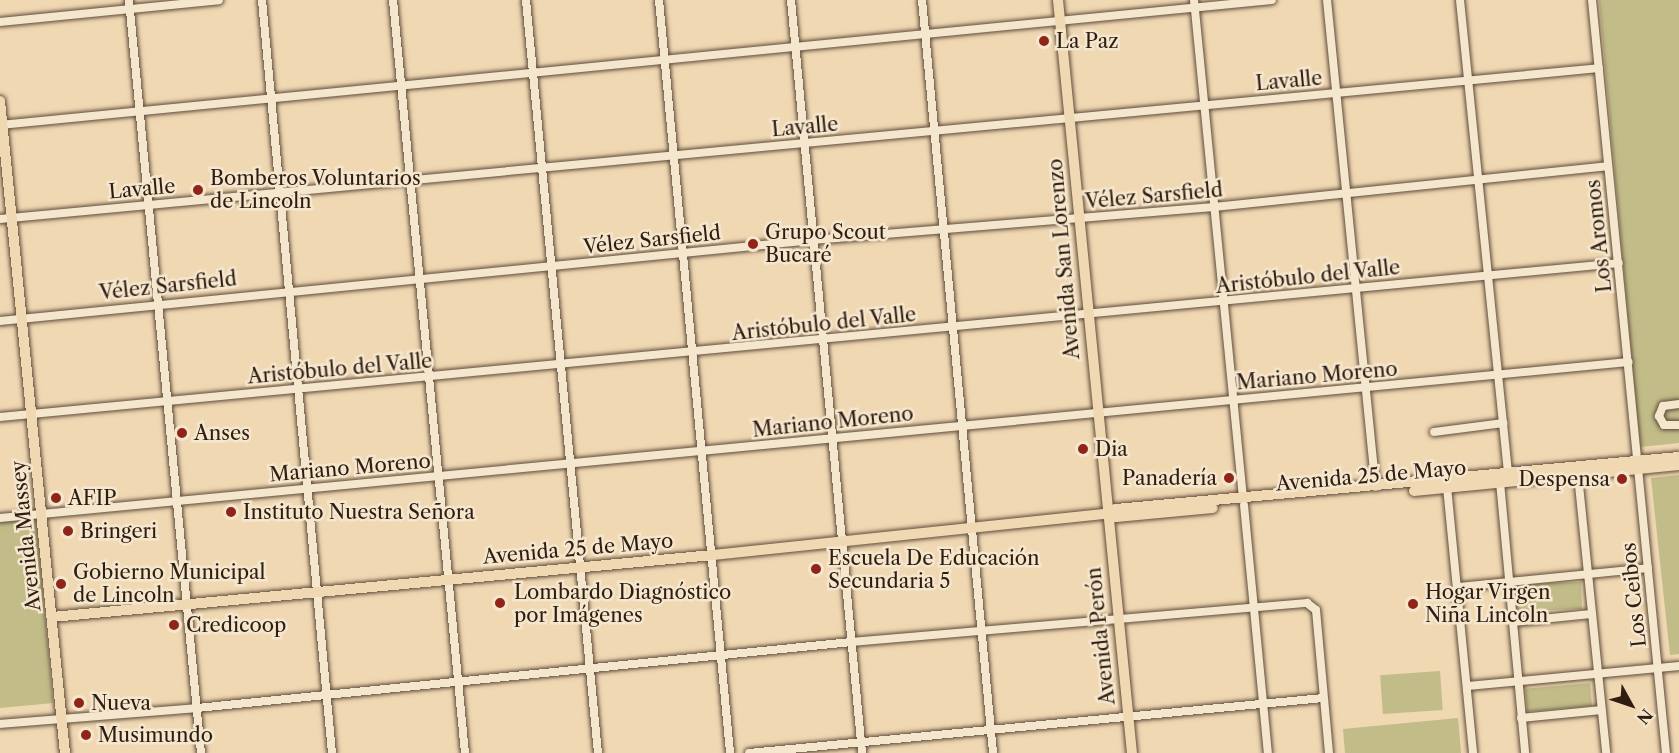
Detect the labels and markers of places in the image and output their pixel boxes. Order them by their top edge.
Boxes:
place label: La Paz [1056,29,1119,53]
marker: La Paz [1037,34,1051,48]
place label: Bomberos Voluntarios de Lincoln [210,166,421,213]
marker: Bomberos Voluntarios de Lincoln [191,183,205,197]
place label: Grupo Scout Bucaré [765,220,886,267]
marker: Grupo Scout Bucaré [746,237,760,251]
place label: Anses [194,421,250,445]
marker: Anses [175,426,189,440]
place label: Dia [1095,437,1128,461]
marker: Dia [1076,442,1090,456]
place label: Panadería [1122,466,1217,490]
place label: Despensa [1519,467,1610,491]
marker: Panadería [1222,471,1236,485]
marker: Despensa [1615,472,1629,486]
place label: AFIP [68,486,117,510]
marker: AFIP [49,491,63,505]
place label: Instituto Nuestra Señora [243,500,475,524]
marker: Instituto Nuestra Señora [224,505,238,519]
place label: Bringeri [80,519,157,543]
marker: Bringeri [61,524,75,538]
place label: Escuela De Educación Secundaria 5 [828,546,1040,593]
place label: Gobierno Municipal de Lincoln [73,560,265,607]
marker: Escuela De Educación Secundaria 5 [809,562,823,576]
marker: Gobierno Municipal de Lincoln [54,577,68,591]
place label: Lombardo Diagnóstico por Imágenes [514,580,731,627]
place label: Hogar Virgen Niña Lincoln [1425,580,1552,627]
marker: Lombardo Diagnóstico por Imágenes [491,594,509,612]
marker: Hogar Virgen Niña Lincoln [1406,597,1420,611]
place label: Credicoop [186,613,286,637]
marker: Credicoop [167,618,181,632]
place label: Nueva [91,691,151,715]
marker: Nueva [72,696,86,710]
place label: Musimundo [98,723,213,747]
marker: Musimundo [79,728,93,742]

